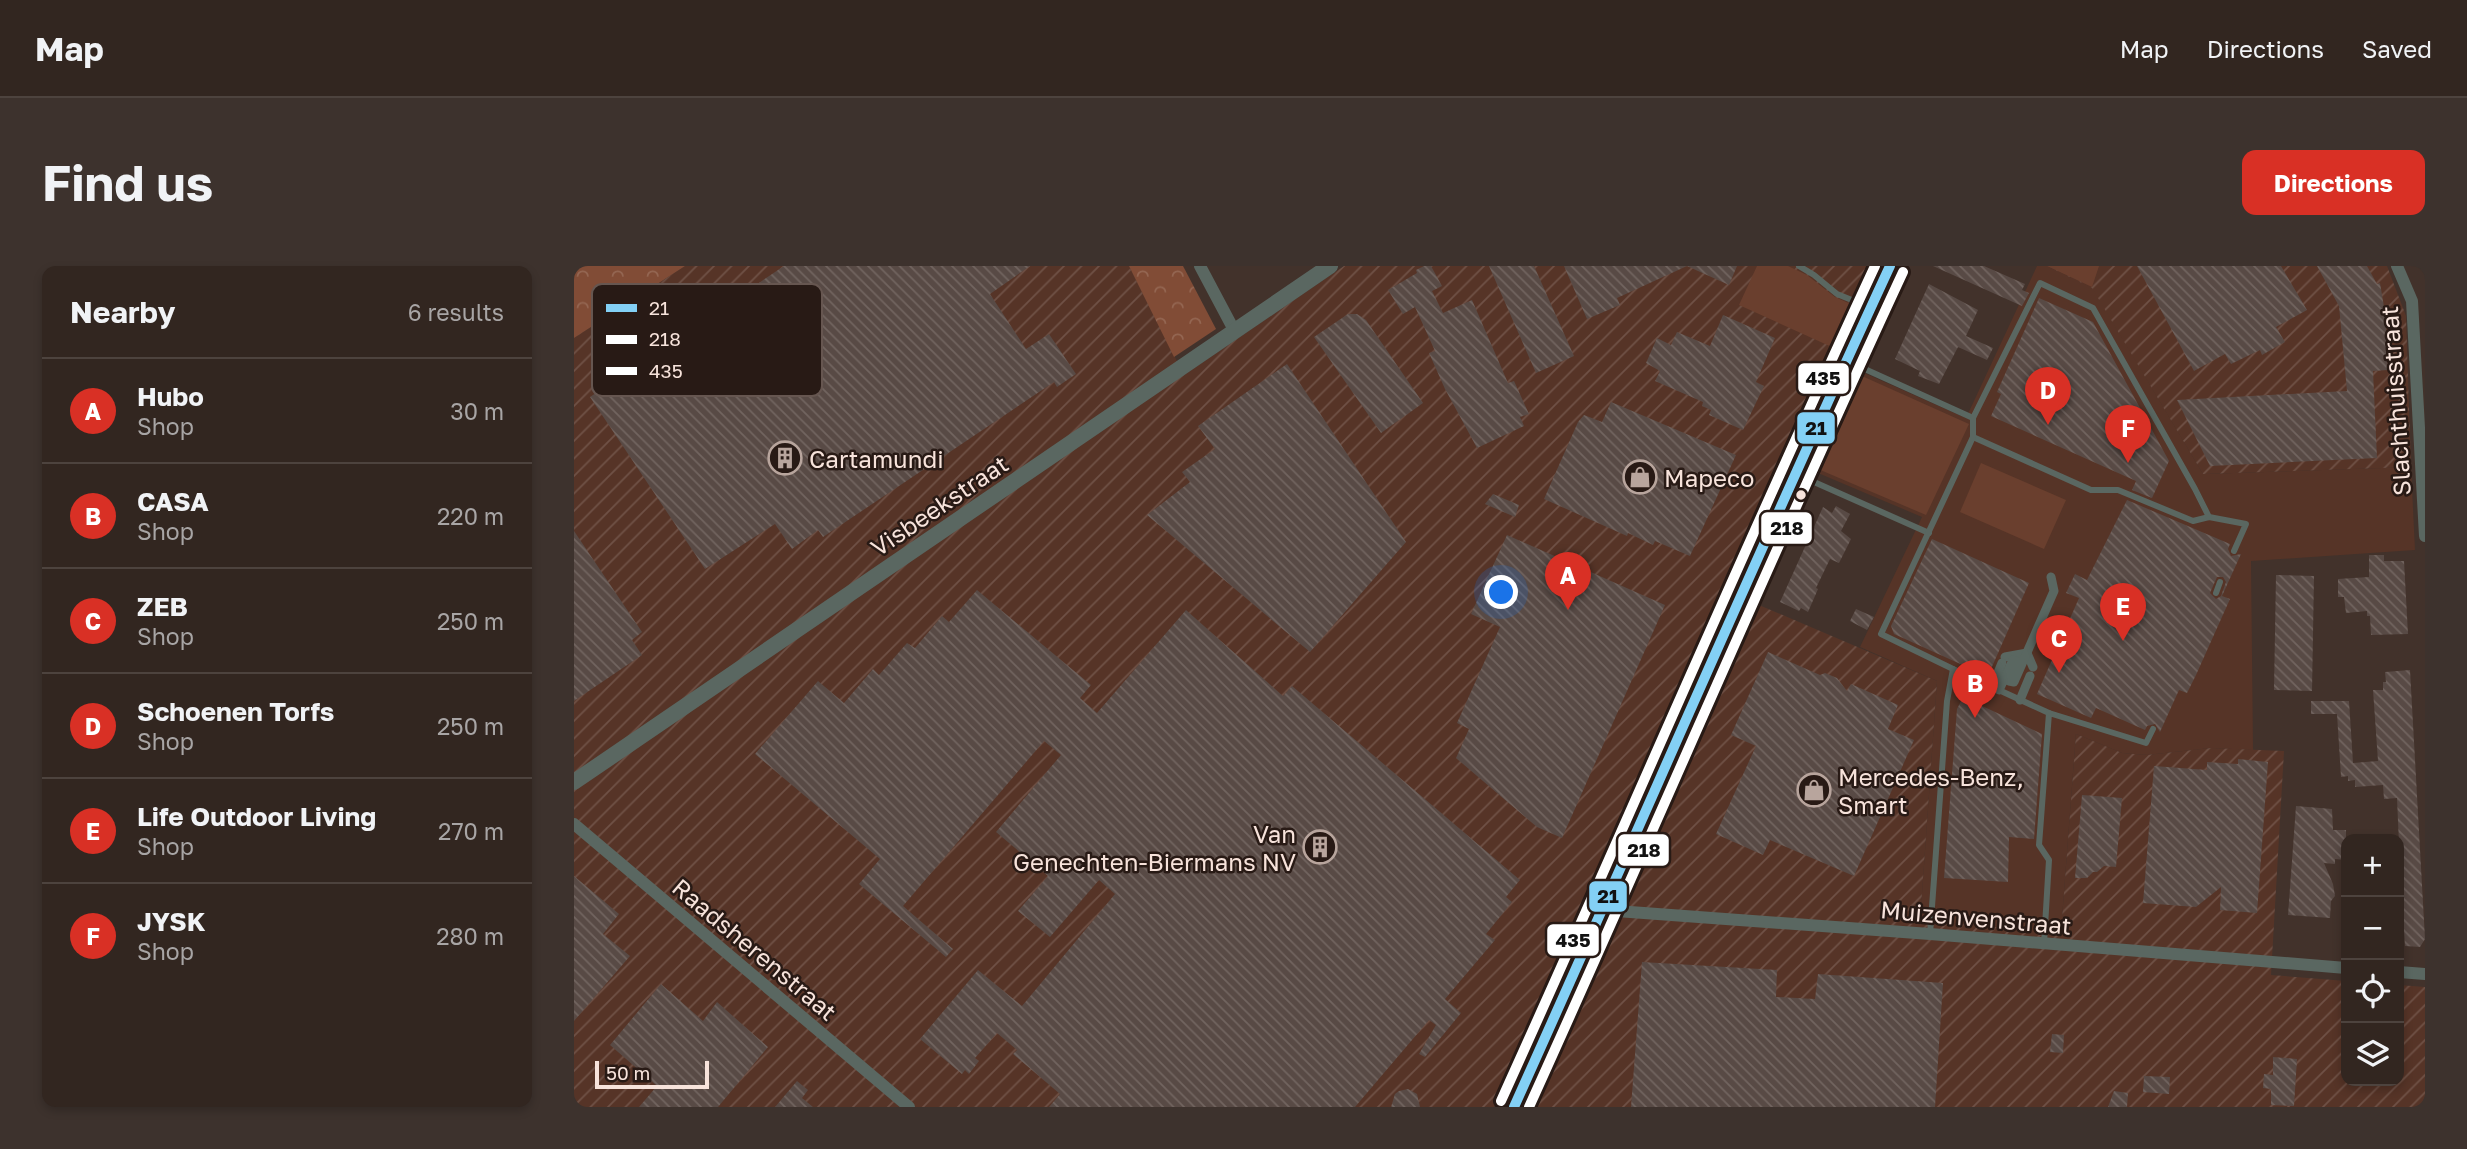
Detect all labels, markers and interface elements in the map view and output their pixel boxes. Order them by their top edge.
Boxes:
text: Map [35,29,104,68]
text: Map [2120,34,2169,63]
text: Directions [2207,34,2324,63]
text: Saved [2362,34,2432,63]
button: Directions [2242,150,2425,215]
text: Find us [42,153,213,212]
legend [592,284,822,396]
text: Nearby [70,294,175,330]
text: 21 [649,296,669,319]
text: 6 results [408,298,504,326]
street label: Slachthuisstraat [2374,305,2416,497]
text: 218 [649,327,681,350]
text: 435 [649,359,683,382]
line badge: 435 [1797,362,1850,395]
text: 435 [1805,366,1841,389]
pin: D [2025,367,2071,425]
text: Hubo [137,381,204,412]
text: A [85,397,101,425]
text: 30 m [450,397,504,425]
pin: F [2105,405,2151,463]
line badge: 21 [1796,411,1836,445]
text: Shop [137,412,194,440]
text: 21 [1805,416,1827,439]
building icon: Cartamundi [766,439,804,477]
place label: Cartamundi [809,444,944,473]
street label: Visbeekstraat [865,448,1013,562]
shop icon: Mapeco [1621,458,1659,496]
place label: Mapeco [1664,463,1754,492]
text: CASA [137,486,209,517]
unlabelled marker [1794,488,1808,502]
text: B [85,502,101,530]
text: 220 m [437,502,504,530]
line badge: 218 [1760,511,1813,545]
text: 218 [1770,516,1804,539]
text: Shop [137,517,194,545]
pin: A [1545,552,1591,610]
your location [1484,575,1518,609]
pin: E [2100,583,2146,641]
text: ZEB [137,591,188,622]
text: C [85,607,101,635]
text: 250 m [437,607,504,635]
pin: C [2036,615,2082,673]
text: Shop [137,622,194,650]
pin: B [1952,660,1998,718]
text: Schoenen Torfs [137,696,334,727]
text: D [85,712,101,740]
text: 250 m [437,712,504,740]
text: Shop [137,727,194,755]
place label: Mercedes-Benz, Smart [1838,762,2024,819]
shop icon: Mercedes-Benz, Smart [1795,771,1833,809]
text: Life Outdoor Living [137,801,376,832]
text: E [86,817,100,845]
text: 270 m [438,817,504,845]
place label: Van Genechten-Biermans NV [1013,819,1296,876]
building icon: Van Genechten-Biermans NV [1301,828,1339,866]
text: Shop [137,832,194,860]
line badge: 218 [1617,833,1670,867]
map controls [2341,834,2404,1086]
button: + [2341,834,2404,897]
text: 218 [1627,838,1661,861]
street label: Raadsherenstraat [667,872,843,1026]
line badge: 21 [1588,880,1628,913]
text: 21 [1597,884,1619,907]
street label: Muizenvenstraat [1879,894,2073,940]
button: − [2341,897,2404,960]
text: JYSK [137,906,206,937]
text: F [86,922,100,950]
text: 280 m [436,922,504,950]
line badge: 435 [1546,923,1600,957]
text: 435 [1555,928,1591,951]
text: Shop [137,937,194,965]
button: locate [2341,960,2404,1023]
button: layers [2341,1023,2404,1086]
scale bar [595,1058,709,1090]
text: 50 m [606,1061,650,1084]

